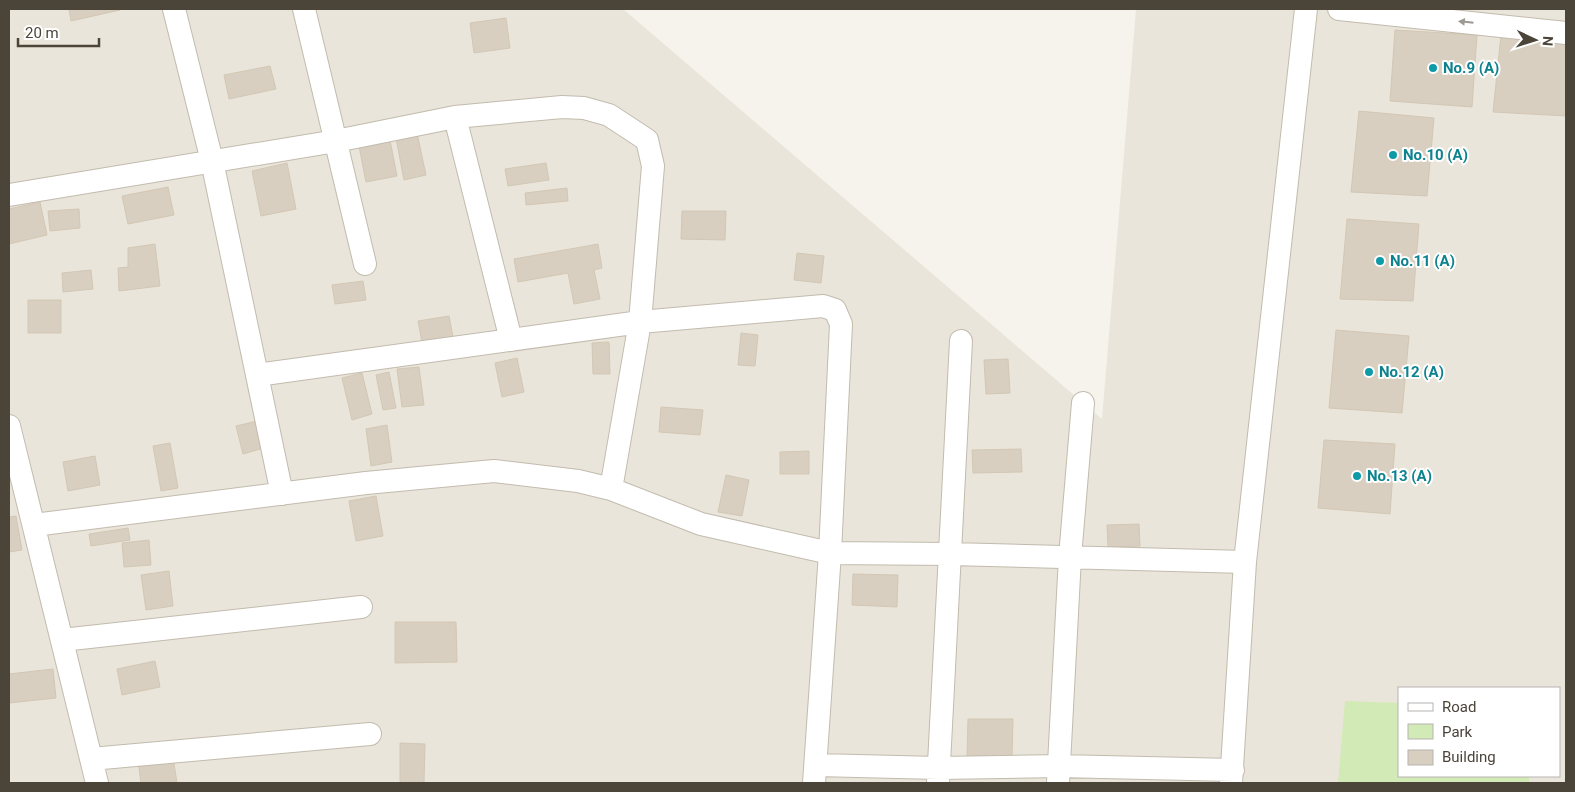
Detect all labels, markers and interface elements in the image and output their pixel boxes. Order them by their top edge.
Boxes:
scale bar [18,15,99,47]
north arrow [1510,15,1560,65]
one-way arrow [1457,18,1473,26]
text: 20 m [25,24,59,42]
text: N [1540,35,1556,46]
place label: No.9 (A) [1443,59,1499,77]
marker: No.9 (A) [1427,62,1439,74]
place label: No.10 (A) [1403,146,1468,164]
marker: No.10 (A) [1387,149,1399,161]
place label: No.11 (A) [1390,252,1455,270]
marker: No.11 (A) [1374,255,1386,267]
place label: No.12 (A) [1379,363,1444,381]
marker: No.12 (A) [1363,366,1375,378]
place label: No.13 (A) [1367,467,1432,485]
marker: No.13 (A) [1351,470,1363,482]
legend [1398,687,1560,777]
text: Road [1442,698,1476,716]
text: Park [1442,723,1473,741]
text: Building [1442,748,1496,766]

